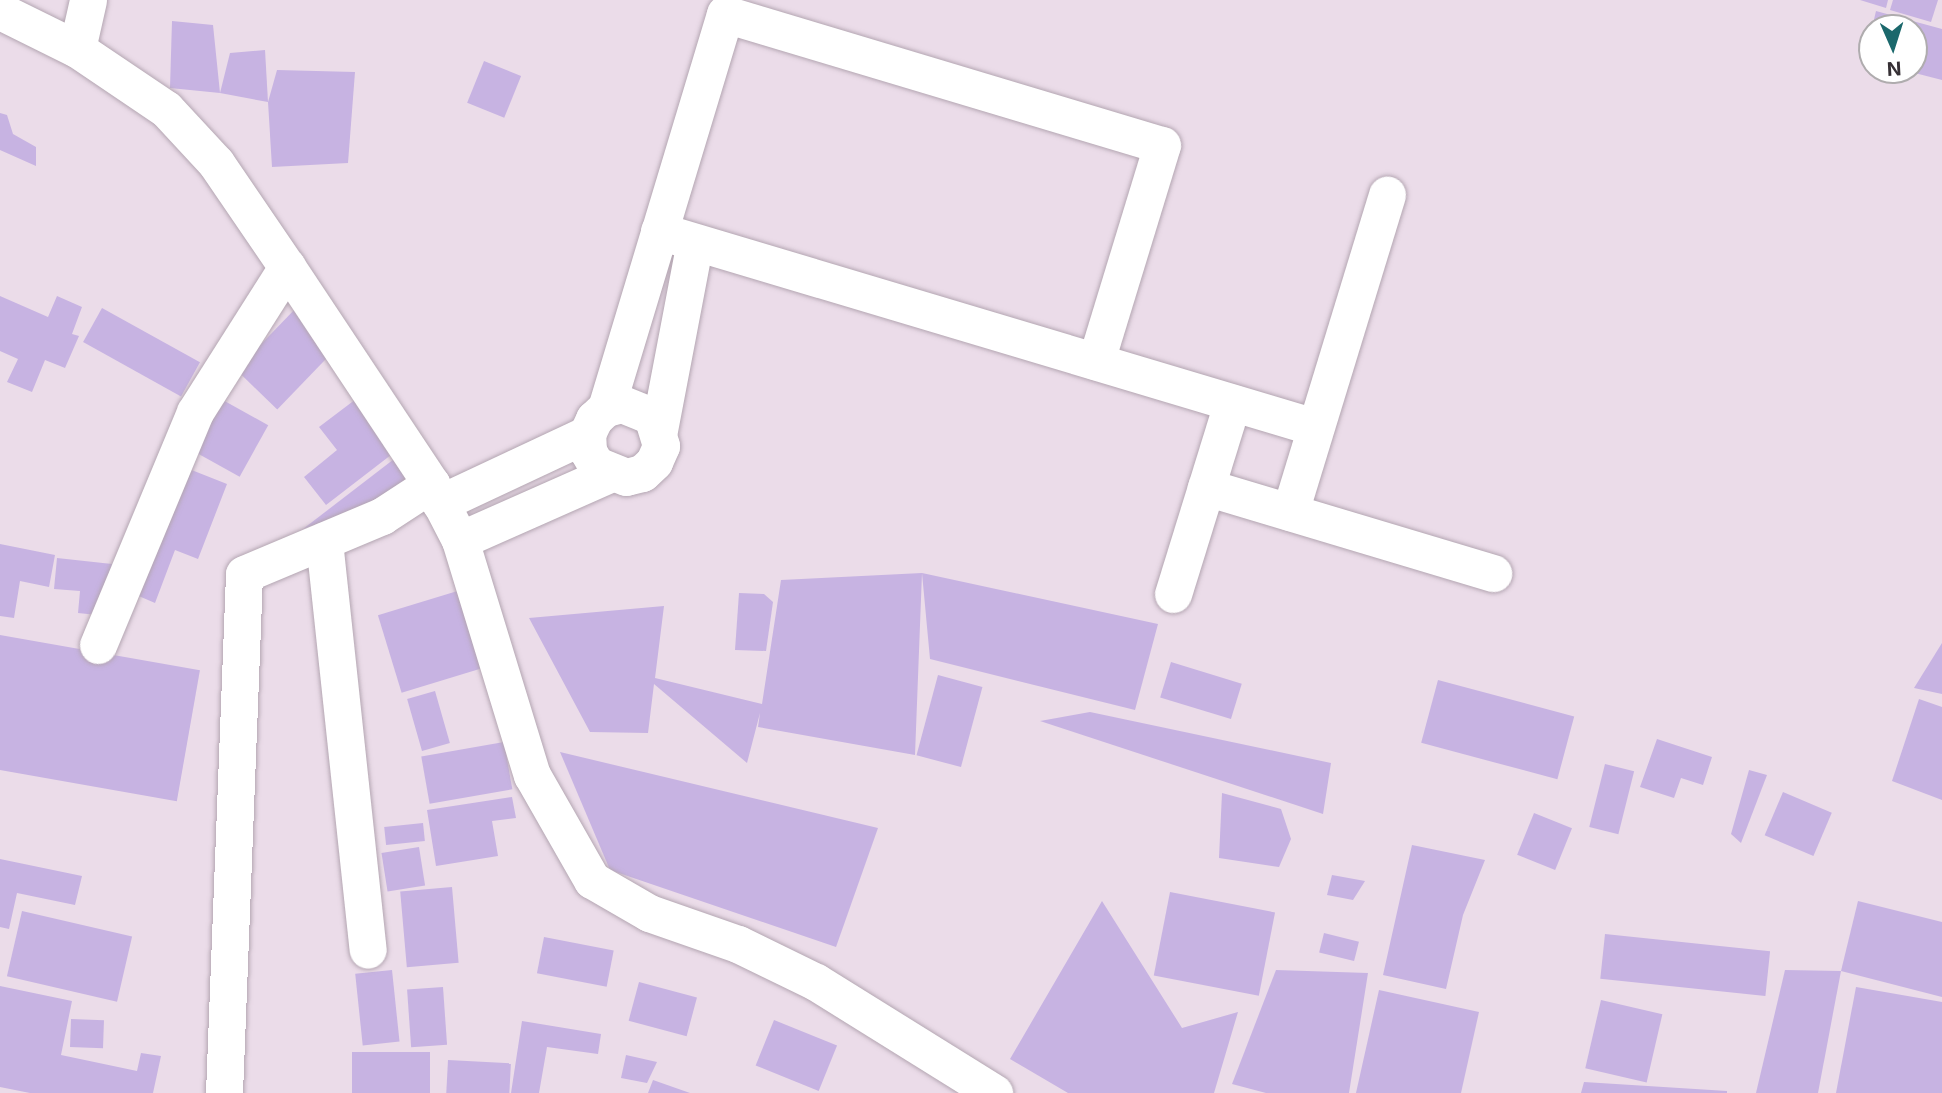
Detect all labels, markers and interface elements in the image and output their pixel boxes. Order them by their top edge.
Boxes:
north arrow [1858,14,1928,84]
text: N [1886,57,1902,80]

